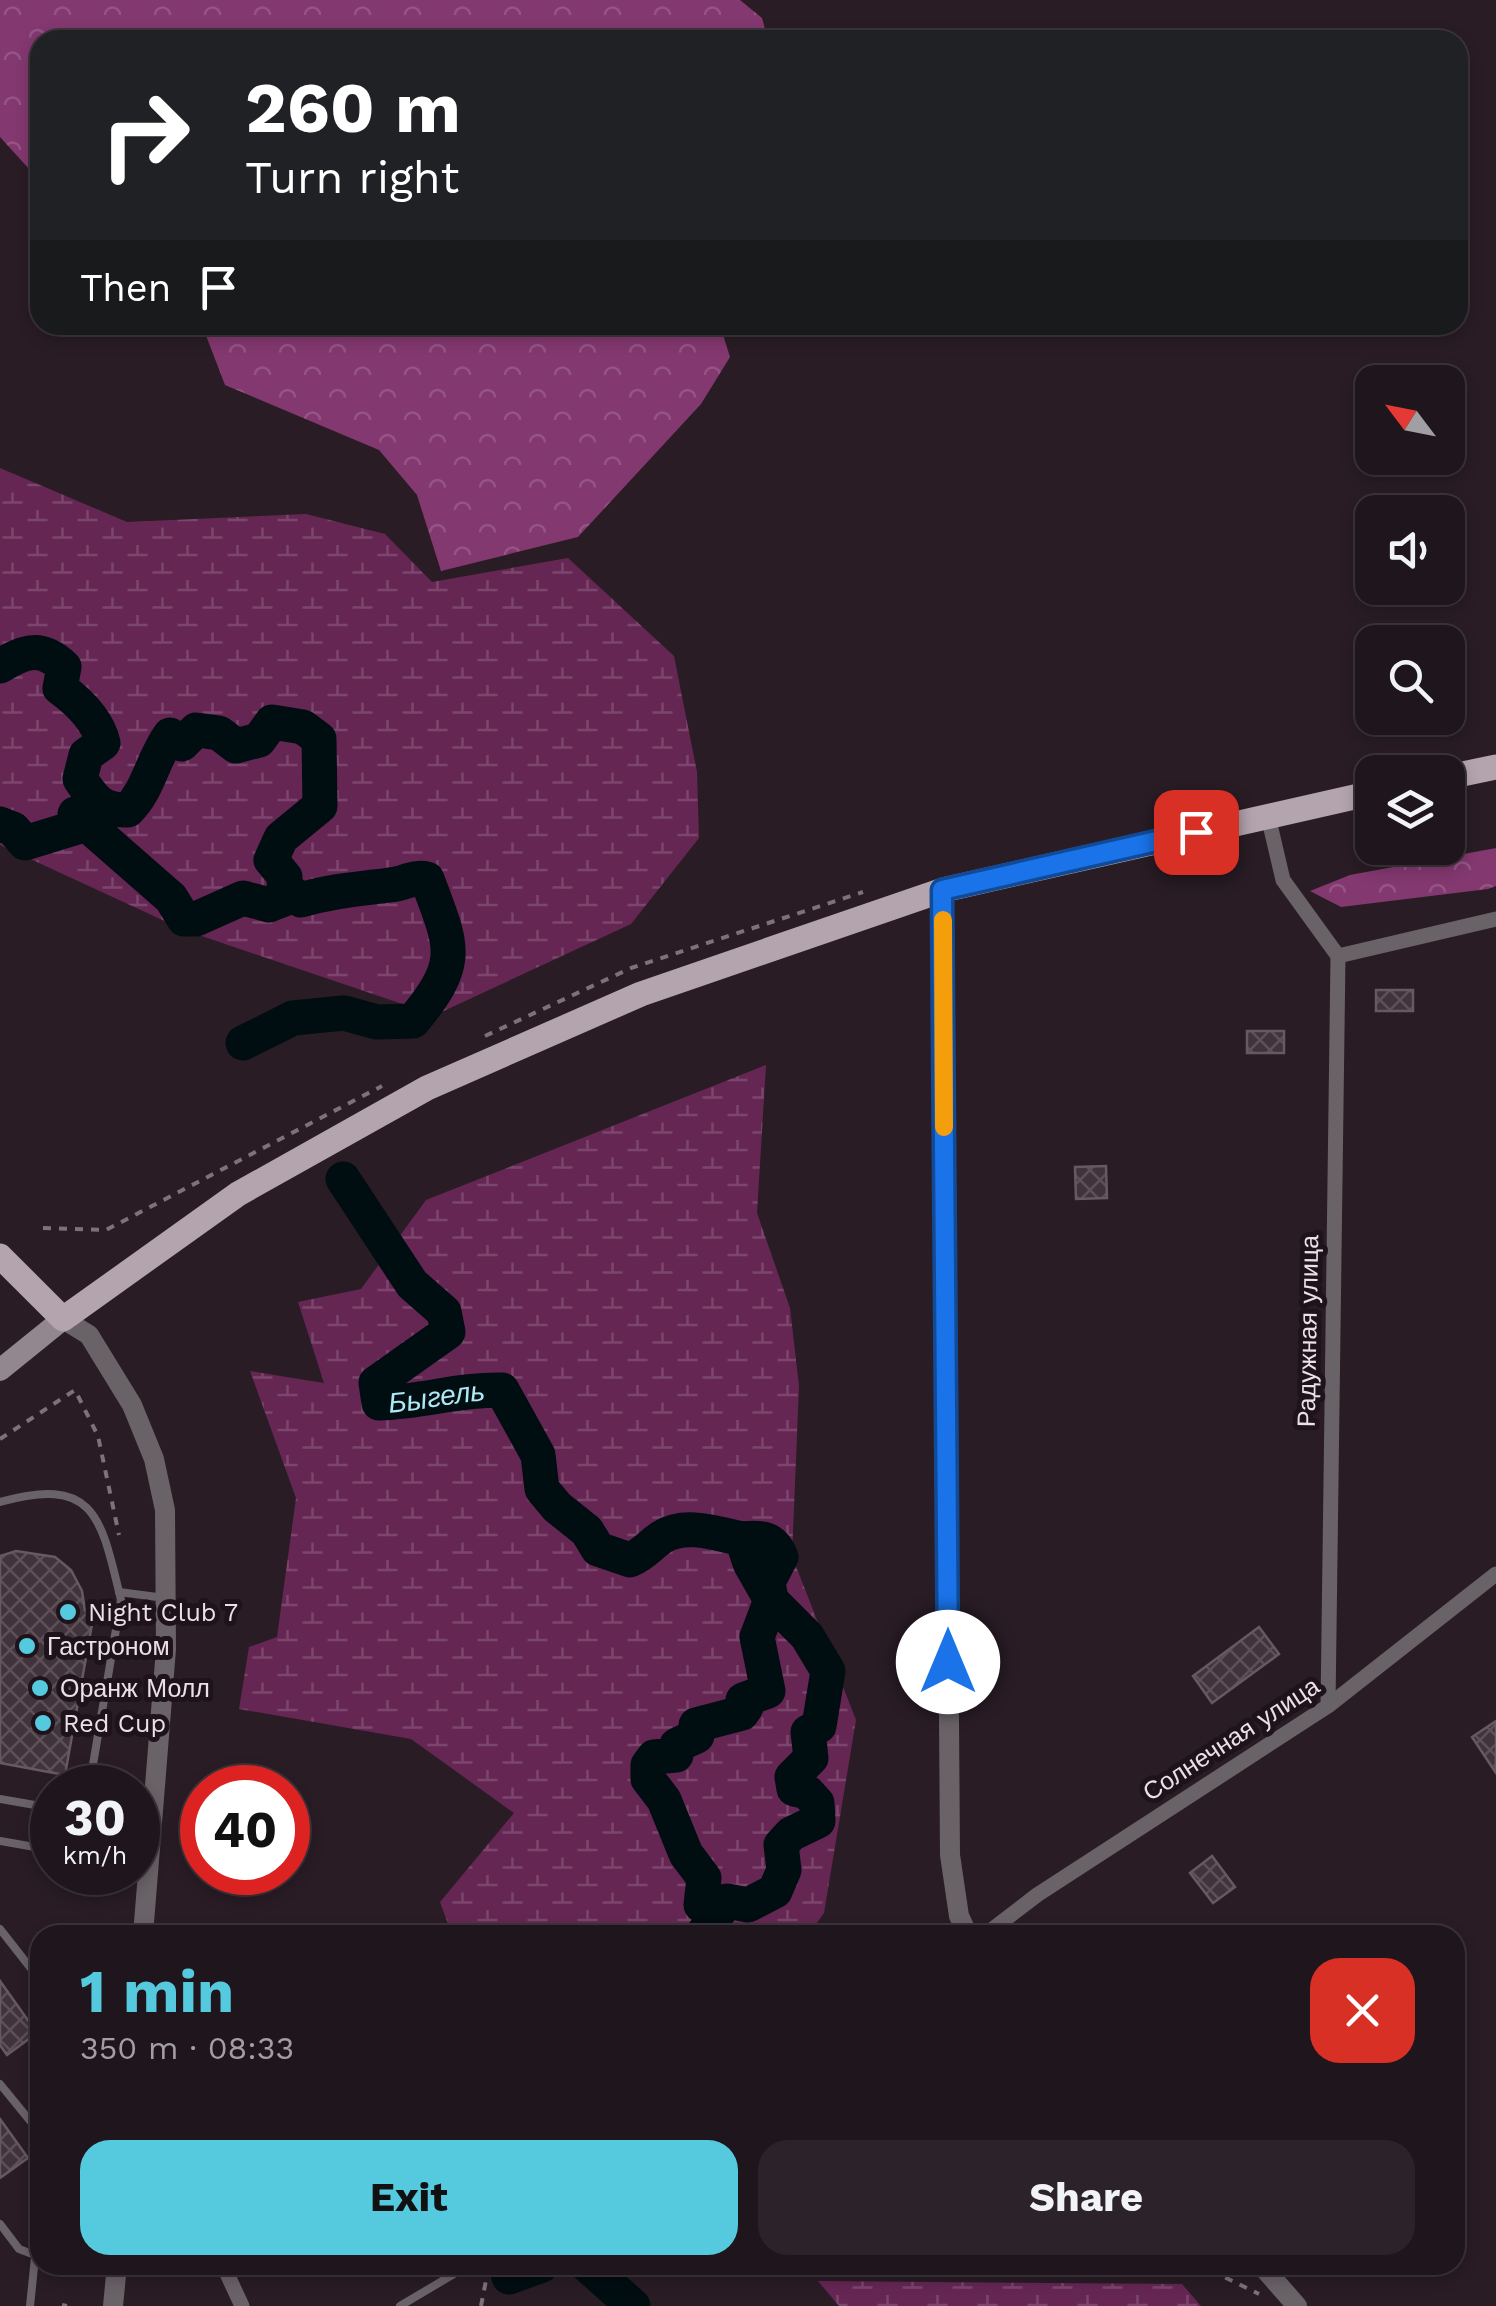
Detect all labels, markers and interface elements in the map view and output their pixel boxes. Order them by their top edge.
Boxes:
text: 260 m [245,67,461,149]
icon: right [80,70,210,200]
text: Turn right [245,151,459,204]
icon: arrive [191,260,246,315]
text: Then [80,266,171,310]
north arrow [1355,365,1465,475]
map controls [1355,365,1465,865]
button: sound [1355,495,1465,605]
button: search [1355,625,1465,735]
button: layers [1355,755,1465,865]
pin [1154,790,1239,875]
icon: arrive [1169,805,1224,860]
street label: Радужная улица [1292,1234,1324,1427]
water label: Быгель [387,1374,486,1419]
place label: Night Club 7 [88,1598,238,1627]
marker: Night Club 7 [57,1601,79,1623]
position arrow [896,1610,1000,1714]
place label: Гастроном [47,1632,170,1661]
marker: Гастроном [16,1635,38,1657]
street label: Солнечная улица [1137,1671,1325,1807]
place label: Оранж Молл [60,1674,210,1703]
marker: Оранж Молл [29,1677,51,1699]
place label: Red Cup [63,1709,166,1738]
marker: Red Cup [32,1712,54,1734]
speed limit sign: 40 [180,1765,310,1895]
text: 30 [64,1788,126,1847]
text: km/h [63,1841,127,1870]
text: 1 min [80,1956,234,2027]
button: close [1310,1958,1415,2063]
text: 350 m · 08:33 [80,2029,294,2067]
button: Exit [80,2140,738,2255]
button: Share [758,2140,1415,2255]

